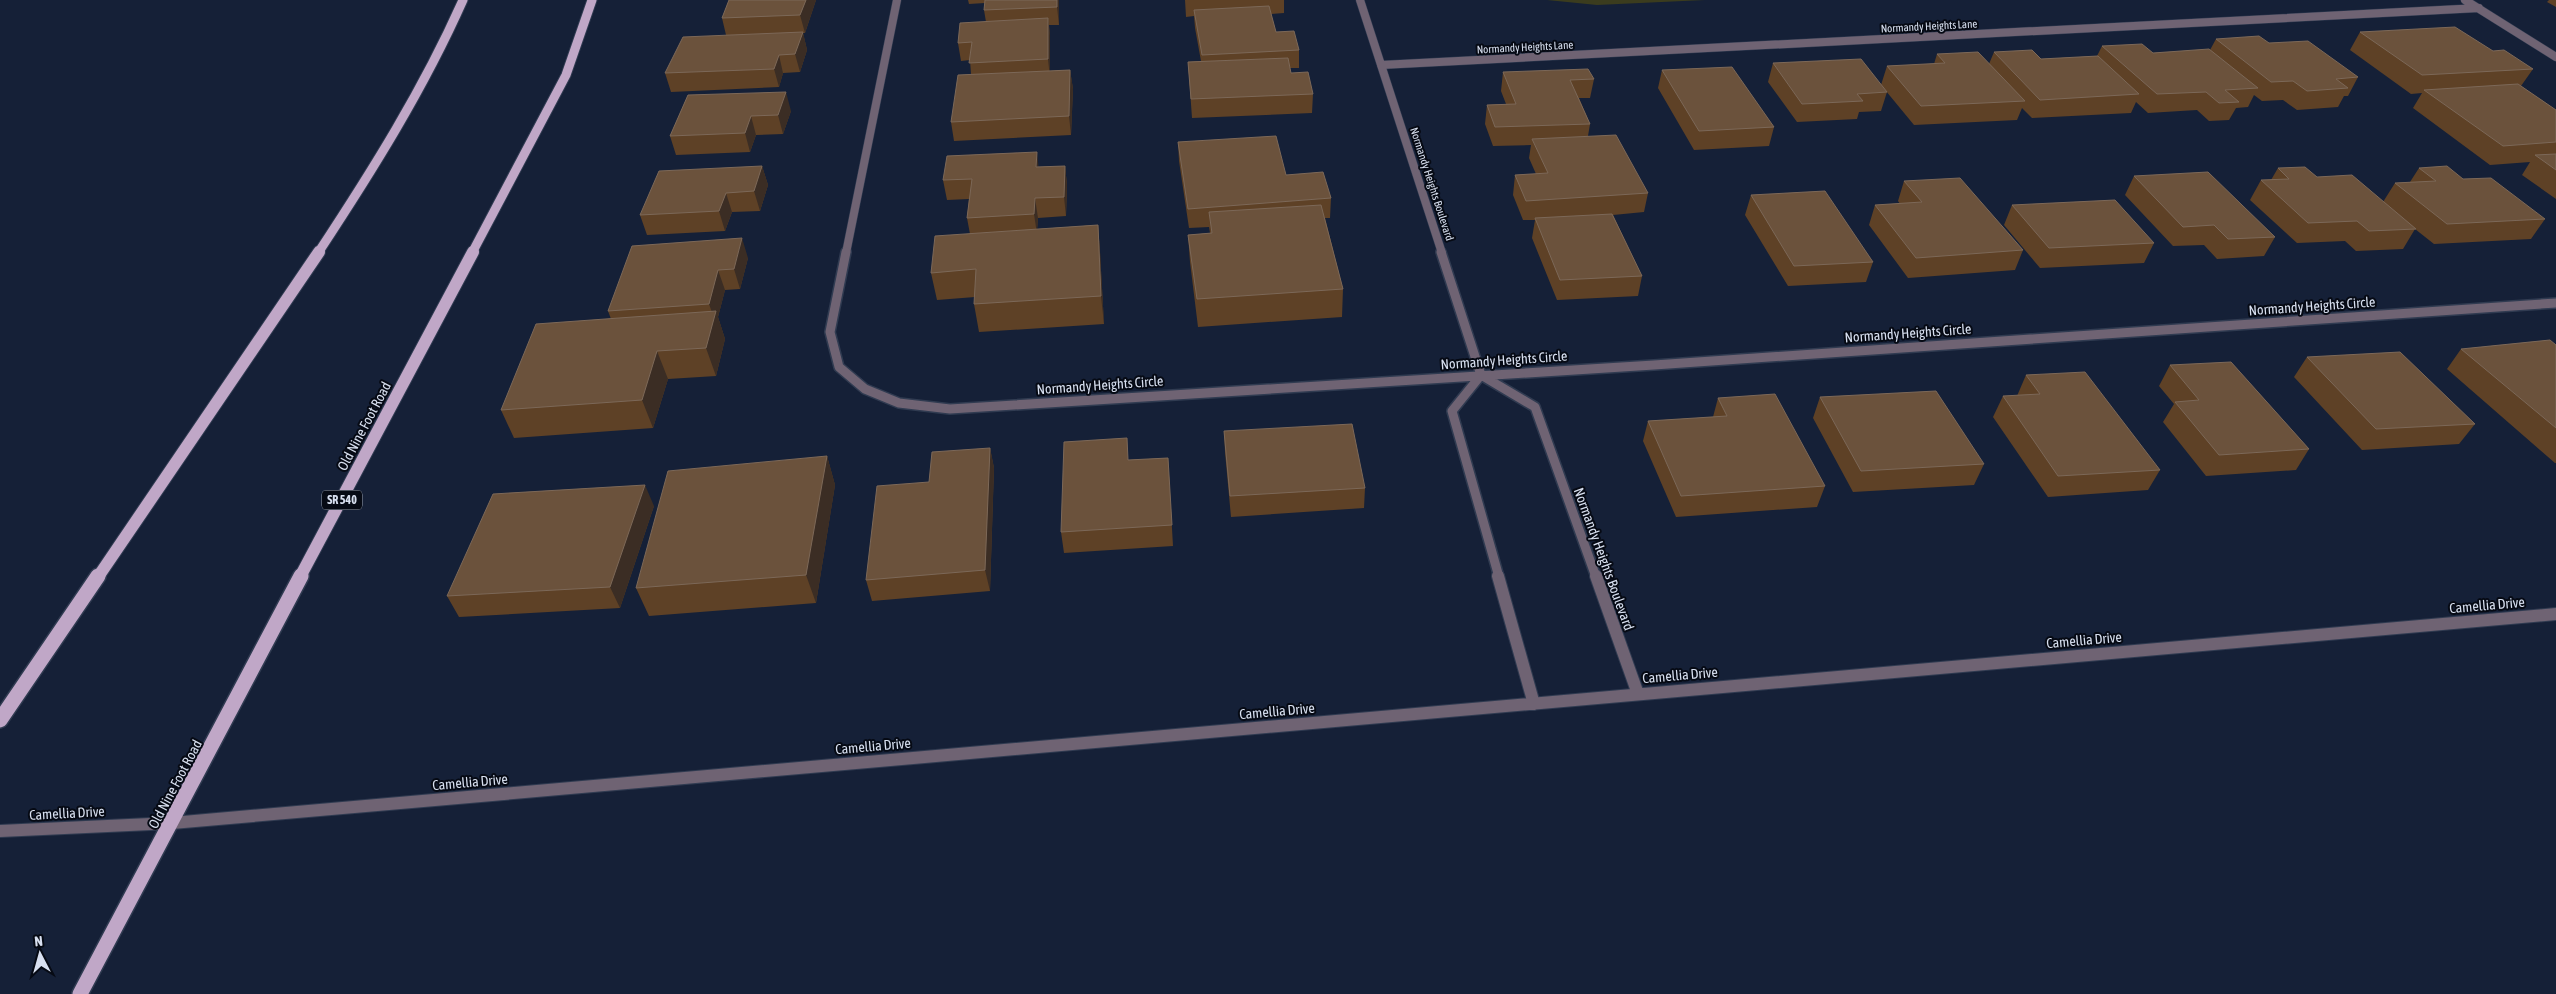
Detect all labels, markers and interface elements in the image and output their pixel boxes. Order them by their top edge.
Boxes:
street label: Normandy Heights Lane [1880,17,1978,35]
street label: Normandy Heights Lane [1476,38,1574,56]
street label: Normandy Heights Boulevard [1408,126,1456,242]
street label: Normandy Heights Circle [2248,294,2376,318]
street label: Normandy Heights Circle [1844,321,1972,345]
street label: Normandy Heights Circle [1440,348,1568,372]
street label: Normandy Heights Circle [1036,373,1164,397]
street label: Old Nine Foot Road [334,379,394,473]
street label: Normandy Heights Boulevard [1571,485,1637,633]
road number: SR 540 [322,490,362,510]
street label: Camellia Drive [2449,594,2525,616]
street label: Camellia Drive [2046,629,2122,651]
street label: Camellia Drive [1642,664,1718,686]
street label: Camellia Drive [1239,700,1315,722]
street label: Camellia Drive [835,735,911,757]
street label: Old Nine Foot Road [145,737,205,831]
street label: Camellia Drive [432,771,508,793]
street label: Camellia Drive [29,803,105,823]
north arrow [15,929,65,979]
text: N [34,933,44,949]

